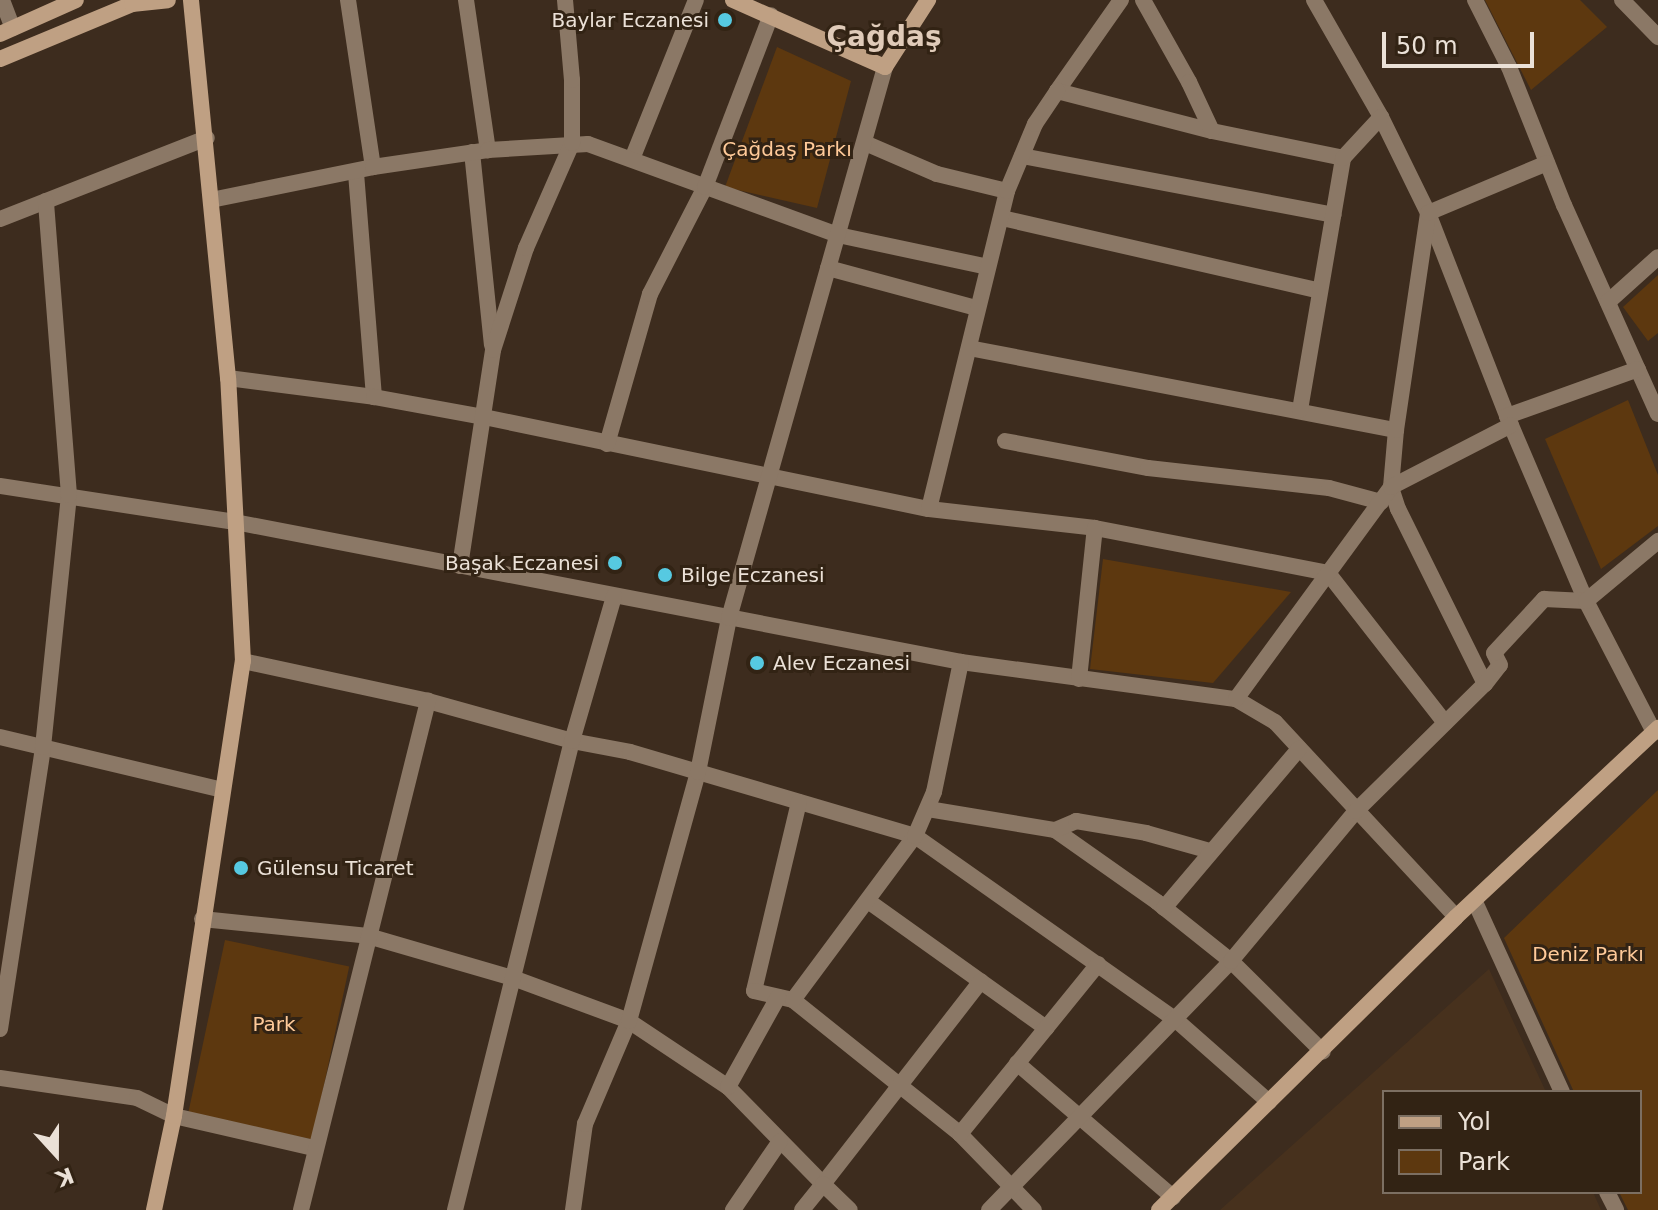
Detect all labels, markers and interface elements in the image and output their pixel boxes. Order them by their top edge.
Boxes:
place label: Baylar Eczanesi [551,8,709,32]
marker: Baylar Eczanesi [716,11,734,29]
scale bar [1386,16,1538,66]
district label: Çağdaş [826,20,942,54]
text: 50 m [1396,32,1458,60]
park label: Çağdaş Parkı [722,137,852,161]
place label: Başak Eczanesi [445,551,599,575]
marker: Başak Eczanesi [606,554,624,572]
place label: Bilge Eczanesi [681,563,825,587]
marker: Bilge Eczanesi [656,566,674,584]
place label: Alev Eczanesi [773,651,910,675]
marker: Alev Eczanesi [748,654,766,672]
place label: Gülensu Ticaret [257,856,414,880]
marker: Gülensu Ticaret [232,859,250,877]
park label: Deniz Parkı [1532,942,1644,966]
park label: Park [252,1012,296,1036]
legend [1382,1090,1642,1194]
text: Yol [1458,1108,1491,1136]
north arrow [16,1114,96,1194]
text: Park [1458,1148,1510,1176]
text: K [52,1162,77,1192]

